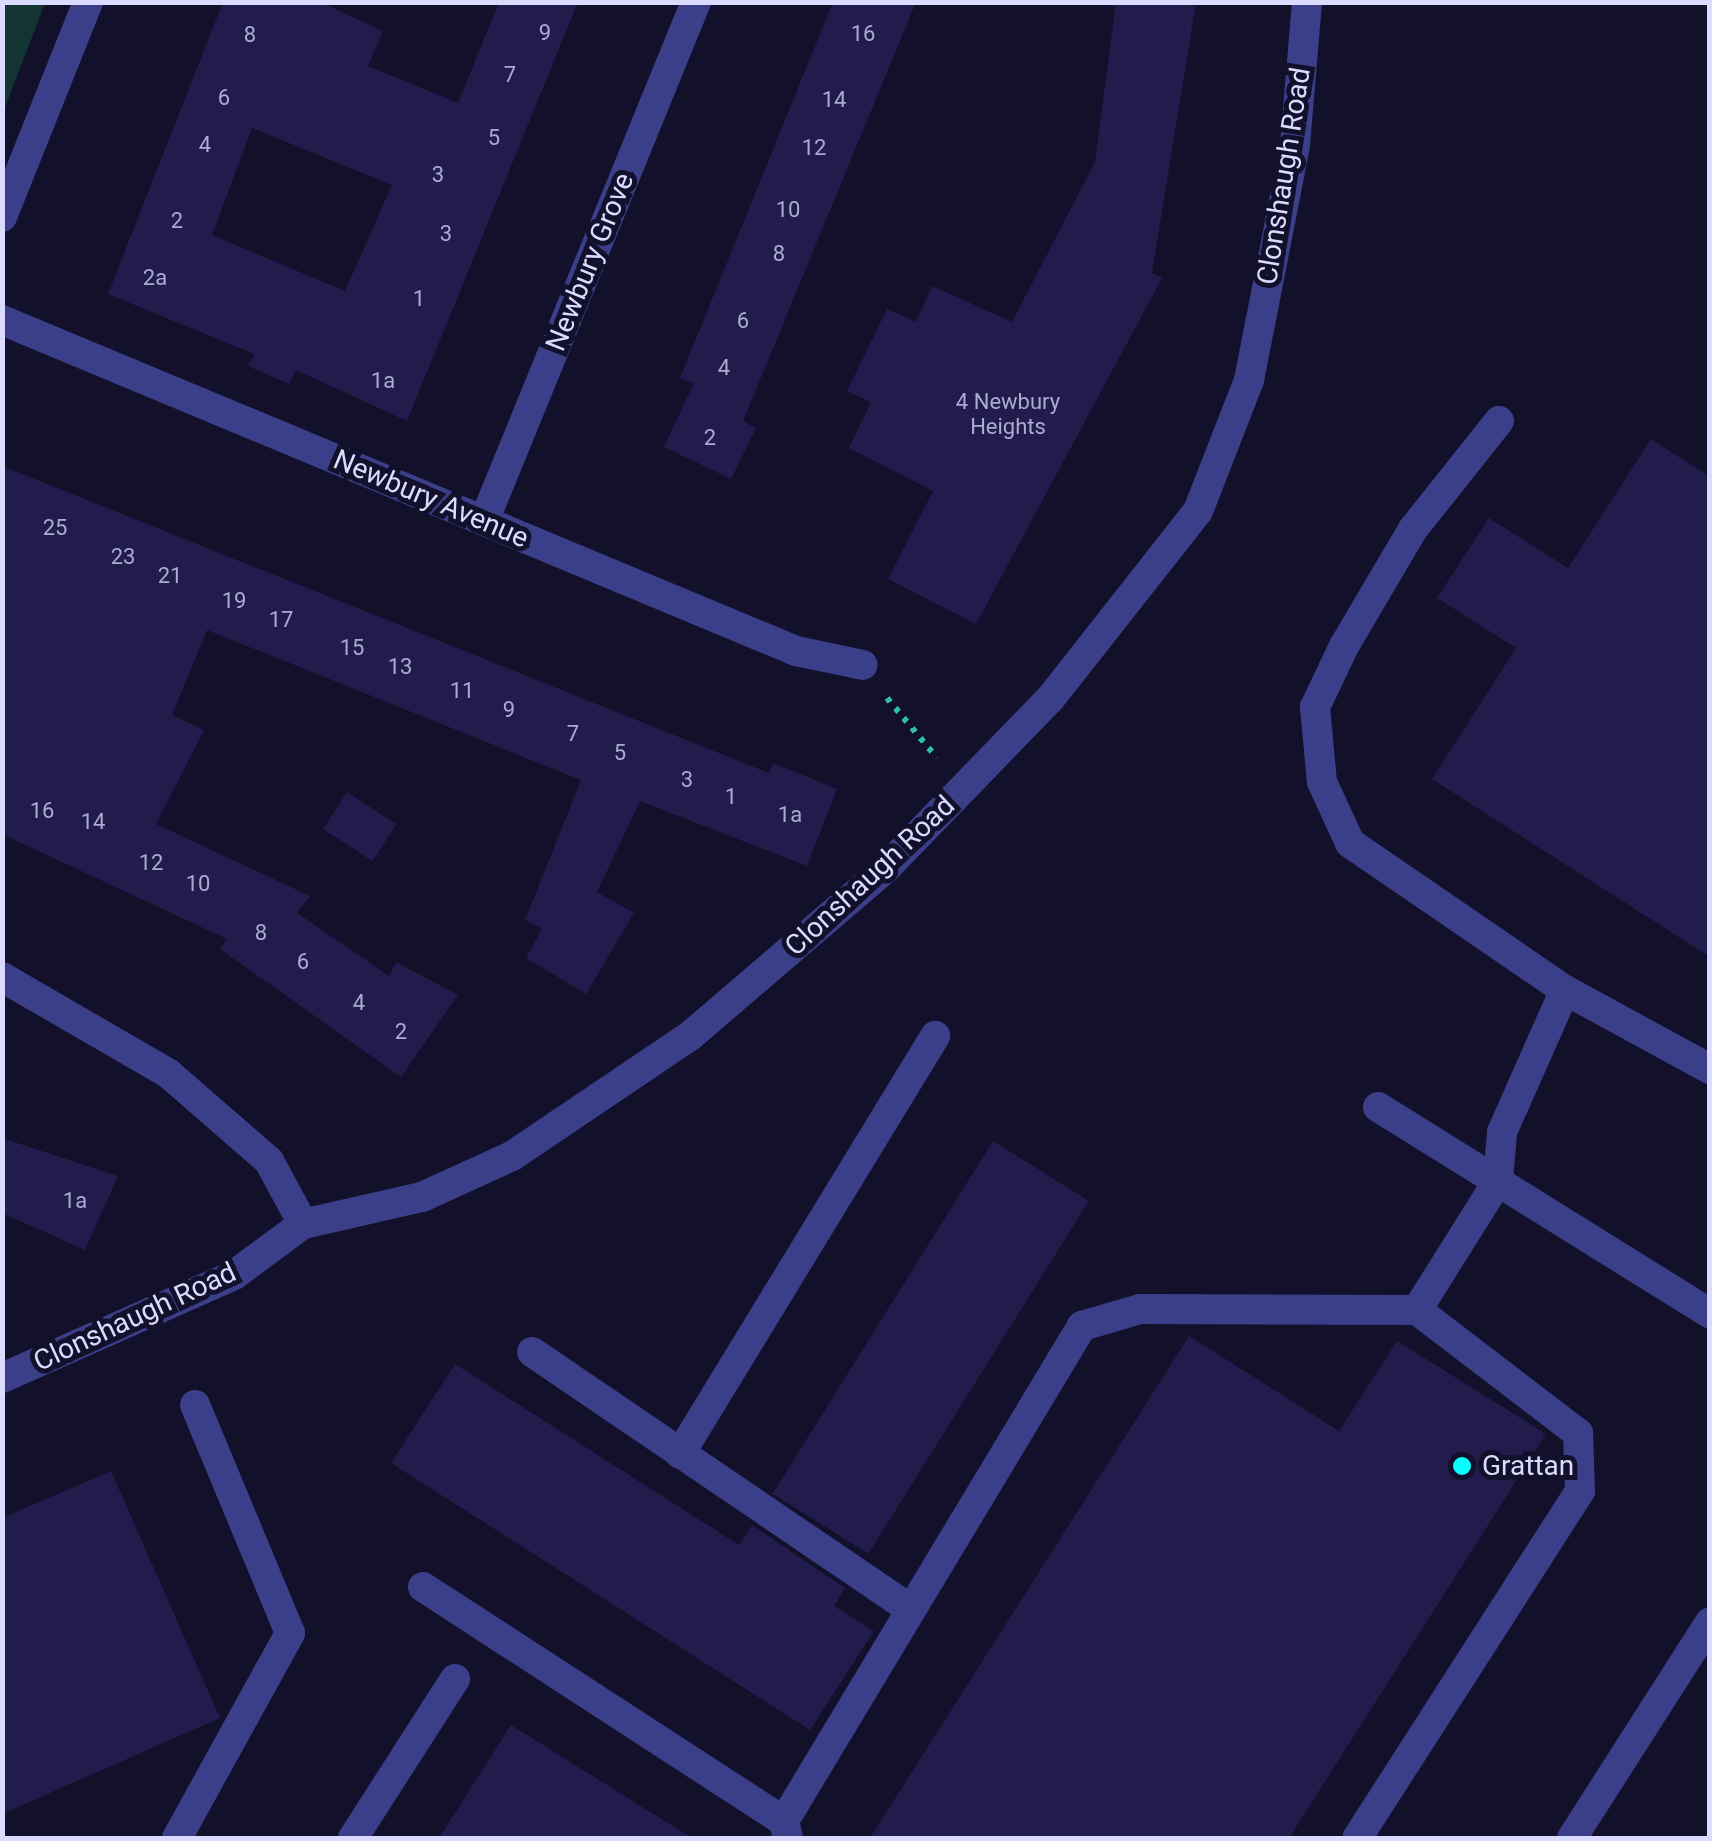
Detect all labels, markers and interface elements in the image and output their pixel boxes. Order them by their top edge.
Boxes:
house number: 9 [539,20,551,46]
house number: 16 [851,21,875,47]
house number: 8 [244,22,256,48]
house number: 7 [504,62,516,88]
street label: Clonshaugh Road [1250,65,1318,287]
house number: 6 [218,85,230,111]
house number: 14 [822,87,846,113]
house number: 5 [488,125,500,151]
house number: 4 [199,132,211,158]
house number: 12 [802,135,826,161]
house number: 3 [432,162,444,188]
street label: Newbury Grove [539,168,641,356]
house number: 10 [776,197,800,223]
house number: 2 [171,208,183,234]
house number: 3 [440,221,452,247]
house number: 8 [773,241,785,267]
house number: 2a [143,265,167,291]
house number: 1 [413,286,425,312]
house number: 6 [737,308,749,334]
house number: 4 [718,355,730,381]
house number: 1a [371,368,395,394]
house number: 4 Newbury Heights [956,388,1060,440]
house number: 2 [704,425,716,451]
street label: Newbury Avenue [328,443,534,555]
house number: 25 [43,515,67,541]
house number: 23 [111,544,135,570]
house number: 21 [158,563,182,589]
house number: 19 [222,588,246,614]
house number: 17 [269,607,293,633]
house number: 15 [340,635,364,661]
house number: 13 [388,654,412,680]
house number: 11 [450,678,474,704]
house number: 9 [503,697,515,723]
house number: 7 [567,721,579,747]
house number: 5 [614,740,626,766]
house number: 3 [681,767,693,793]
house number: 1 [725,784,737,810]
street label: Clonshaugh Road [778,789,962,963]
house number: 16 [30,798,54,824]
house number: 1a [778,802,802,828]
house number: 14 [81,809,105,835]
house number: 12 [139,850,163,876]
house number: 10 [186,871,210,897]
house number: 8 [255,920,267,946]
house number: 6 [297,949,309,975]
house number: 4 [353,990,365,1016]
house number: 2 [395,1019,407,1045]
house number: 1a [63,1188,87,1214]
street label: Clonshaugh Road [29,1255,241,1379]
place label: Grattan [1482,1449,1574,1483]
marker: Grattan [1451,1455,1473,1477]

